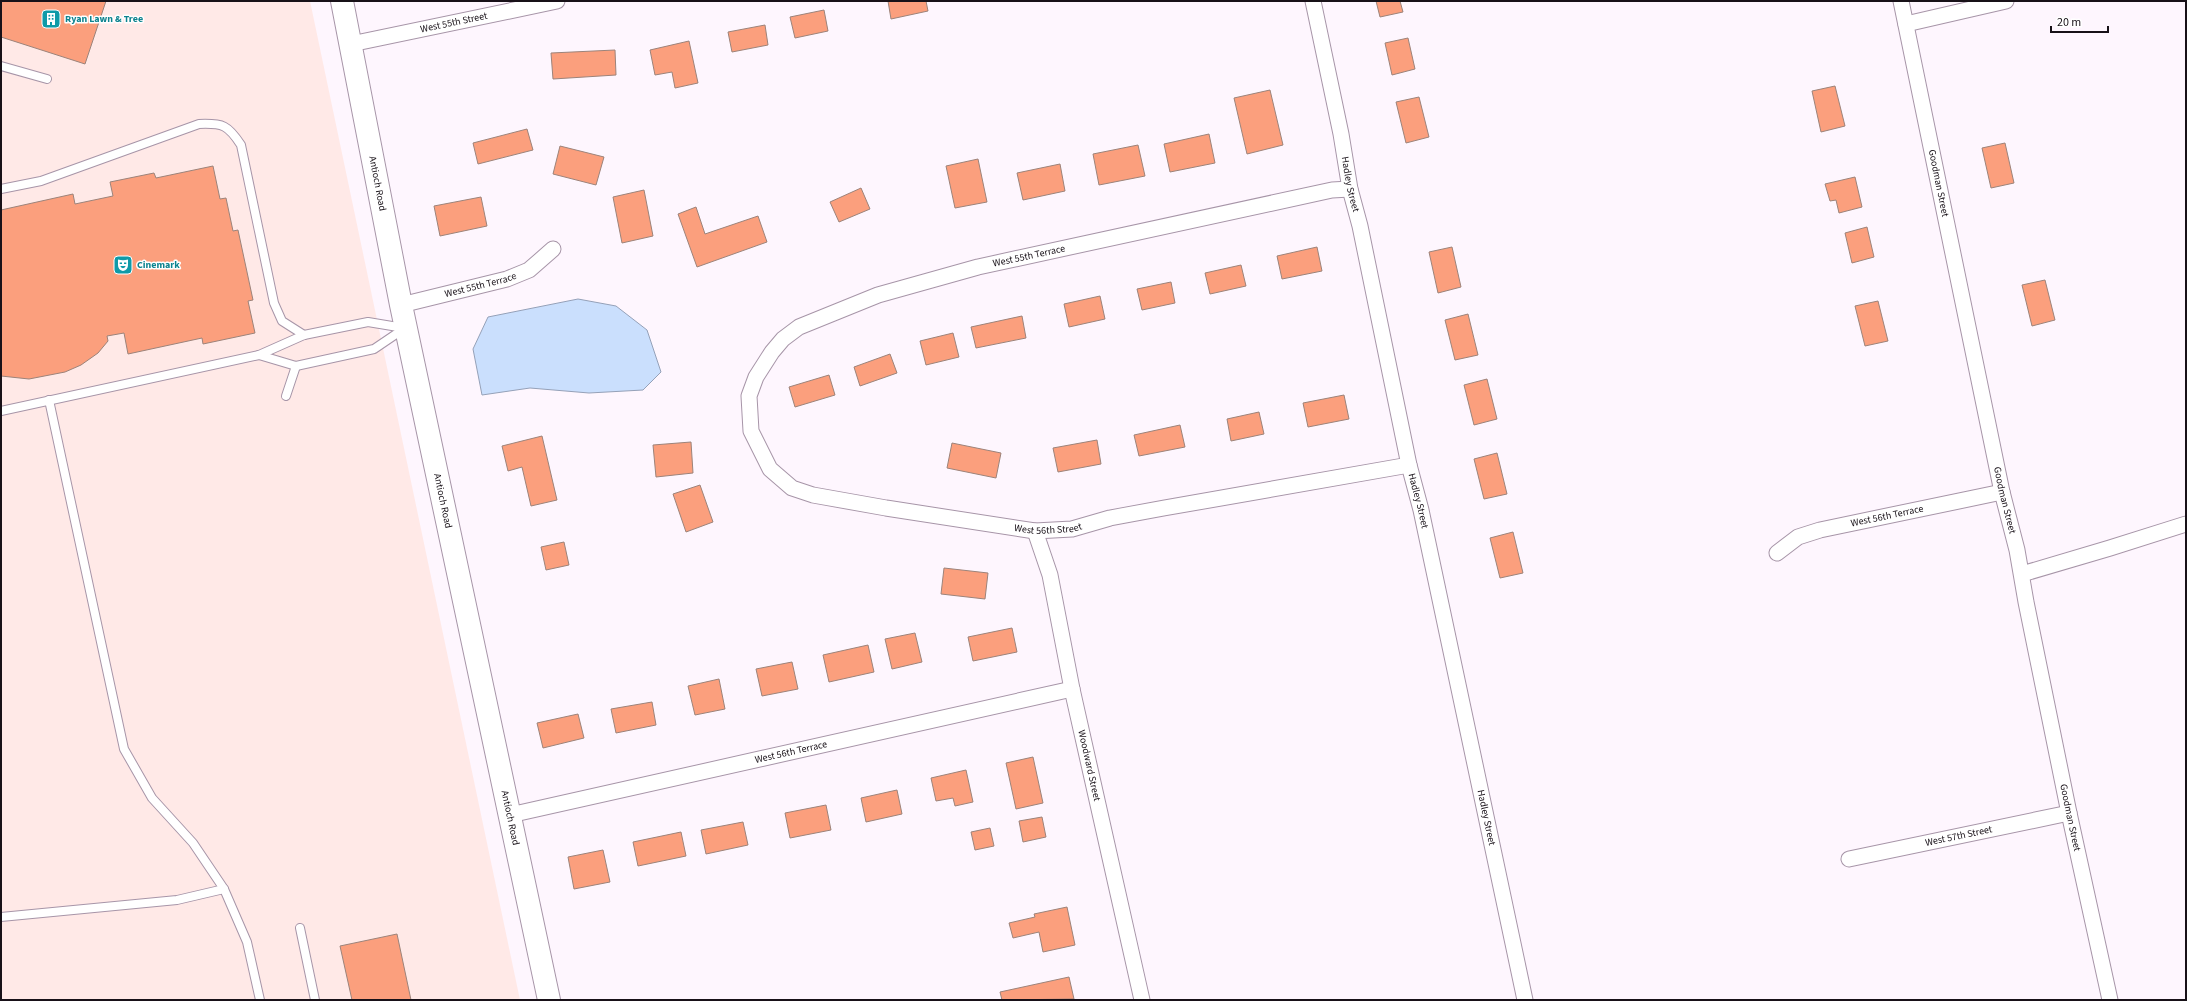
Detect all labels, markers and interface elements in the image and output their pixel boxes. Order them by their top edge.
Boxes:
building icon: Ryan Lawn & Tree [40,8,62,30]
scale bar [2051,8,2108,34]
street label: West 55th Street [419,9,489,36]
place label: Ryan Lawn & Tree [65,12,143,26]
text: 20 m [2057,14,2081,31]
street label: Goodman Street [1925,148,1952,219]
street label: Antioch Road [365,155,390,212]
street label: Hadley Street [1338,155,1363,214]
street label: West 55th Terrace [992,241,1067,271]
theatre icon: Cinemark [112,254,134,276]
place label: Cinemark [137,258,180,272]
street label: West 55th Terrace [443,269,519,301]
street label: Goodman Street [1990,466,2020,536]
street label: Antioch Road [430,472,455,530]
street label: Hadley Street [1405,472,1432,530]
street label: West 56th Terrace [1850,502,1925,530]
street label: West 56th Street [1013,519,1084,538]
street label: Woodward Street [1074,729,1104,803]
street label: West 56th Terrace [753,737,829,767]
street label: Goodman Street [2056,783,2084,853]
street label: Antioch Road [498,789,523,847]
street label: Hadley Street [1474,789,1499,847]
street label: West 57th Street [1924,822,1994,850]

